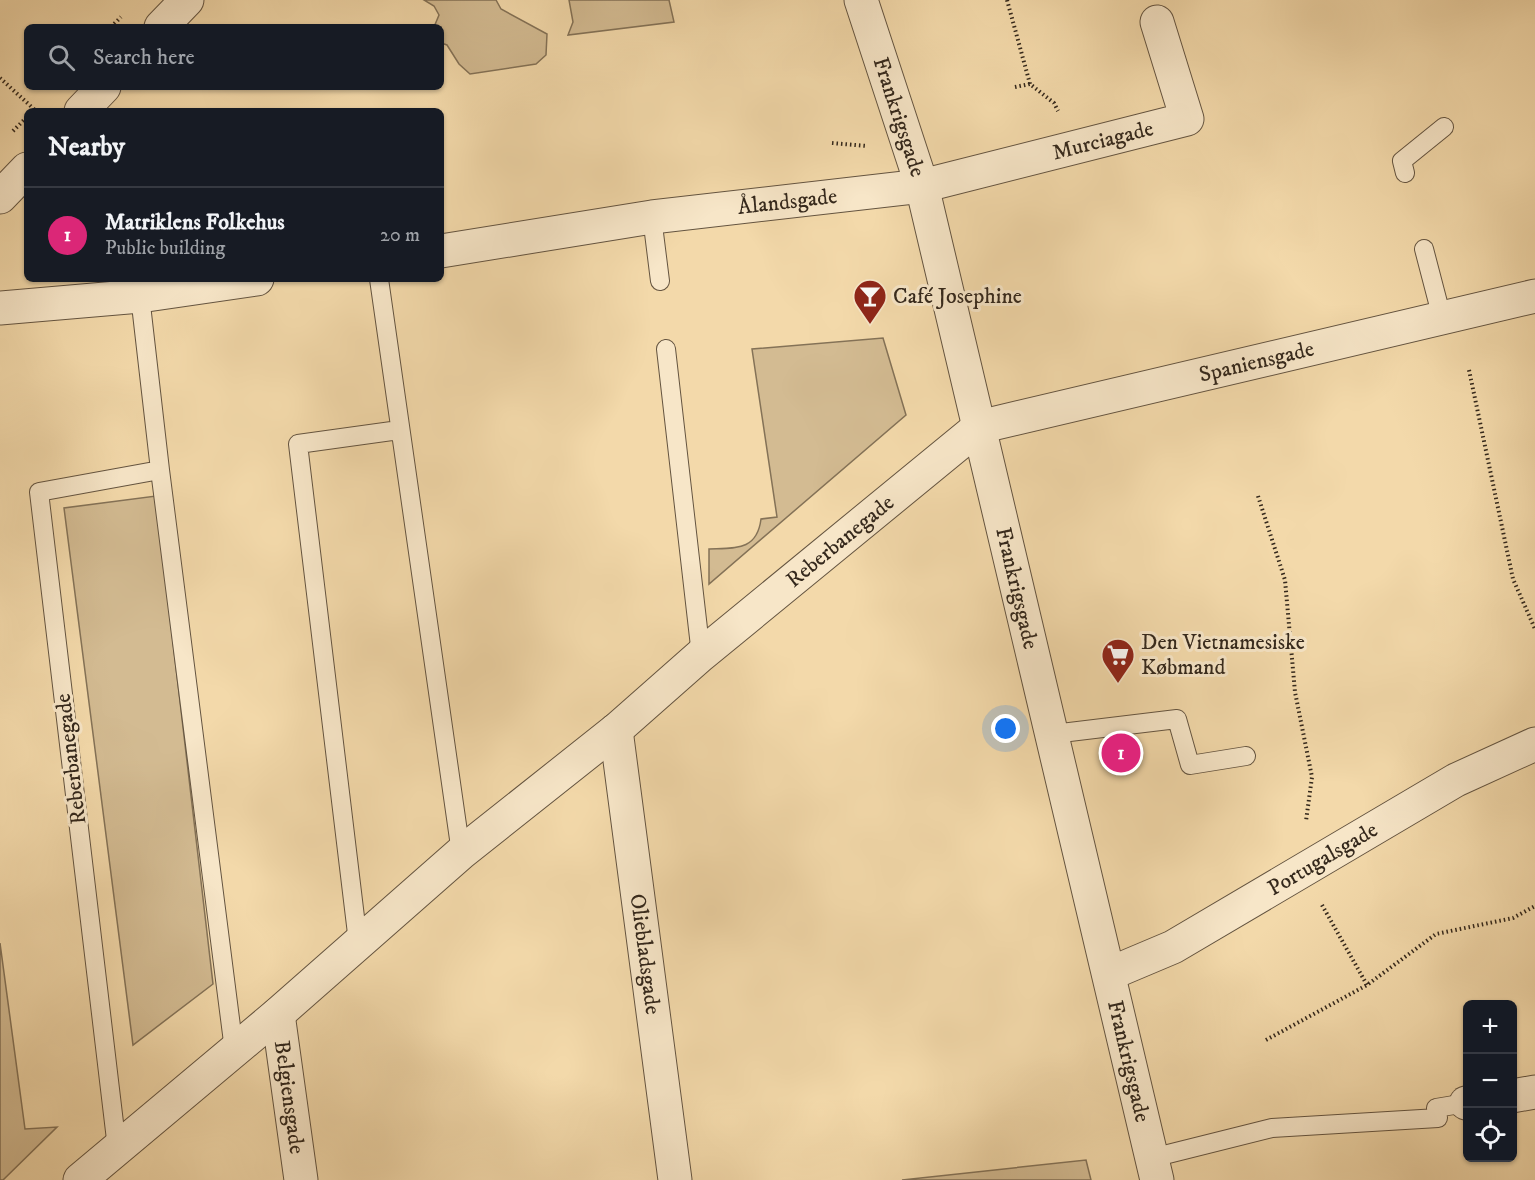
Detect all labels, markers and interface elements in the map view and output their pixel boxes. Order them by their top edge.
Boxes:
search box [24,24,444,90]
icon: search [45,41,78,74]
text: Search here [93,44,195,71]
street label: Frankrigsgade [867,54,932,180]
street label: Murciagade [1049,115,1156,166]
text: Nearby [48,131,125,164]
street label: Ålandsgade [736,182,839,221]
text: Matriklens Folkehus [105,209,285,236]
text: 1 [64,223,71,248]
text: 20 m [380,223,420,248]
text: Public building [105,236,225,261]
bar icon: Café Josephine [852,278,888,325]
place label: Café Josephine [893,283,1022,310]
street label: Spaniensgade [1196,335,1317,388]
street label: Reberbanegade [780,489,899,593]
street label: Frankrigsgade [990,524,1045,652]
place label: Den Vietnamesiske Købmand [1141,629,1305,681]
supermarket icon: Den Vietnamesiske Købmand [1100,637,1136,684]
street label: Reberbanegade [50,692,92,826]
your location [991,714,1020,743]
pin: 1 [1102,730,1140,776]
street label: Portugalsgade [1263,816,1382,902]
street label: Oliebladsgade [624,892,667,1016]
street label: Frankrigsgade [1101,997,1156,1125]
map controls [1463,1000,1517,1162]
button: + [1463,1000,1517,1054]
street label: Belgiensgade [268,1039,311,1156]
button: − [1463,1054,1517,1108]
button: locate [1463,1108,1517,1162]

